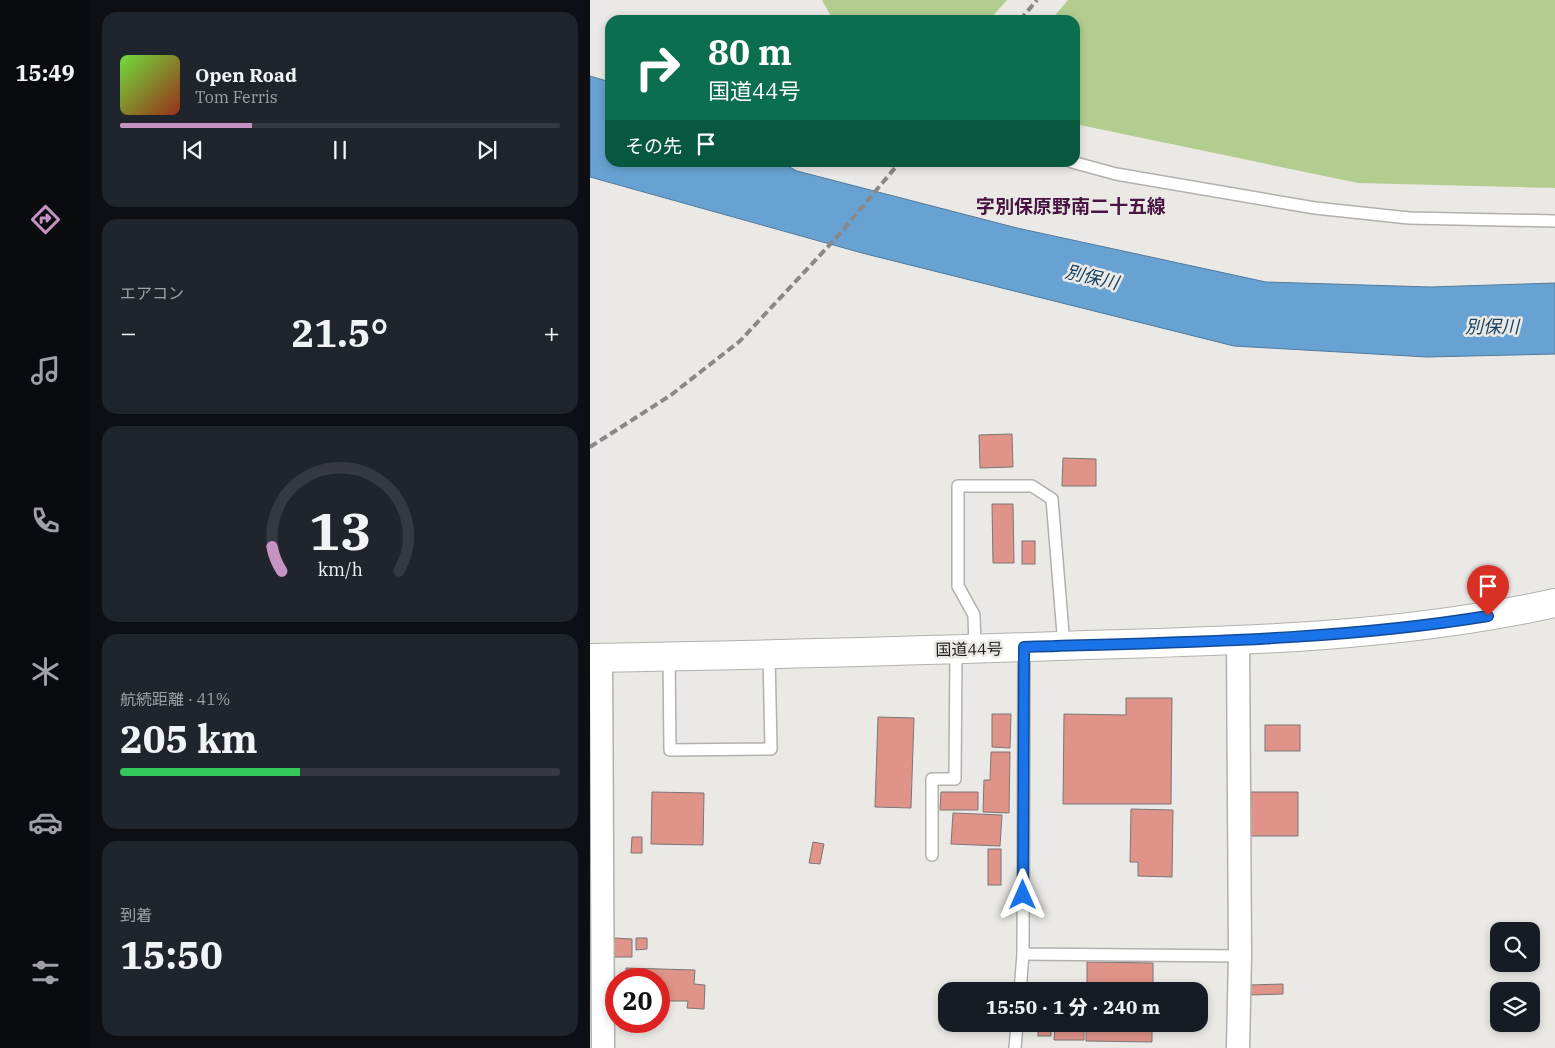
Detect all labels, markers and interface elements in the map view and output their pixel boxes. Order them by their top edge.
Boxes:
text: 80 m [708,29,792,75]
icon: right [625,35,690,100]
text: 15:49 [15,58,75,87]
text: Open Road [195,63,297,87]
text: 国道44号 [708,76,800,105]
text: Tom Ferris [195,87,278,107]
icon: arrive [692,130,720,158]
text: その先 [625,134,682,158]
icon: previous [179,136,207,164]
icon: pause [326,136,354,164]
icon: next [473,136,501,164]
district label: 字別保原野南二十五線 [976,194,1166,218]
icon: directions [28,202,63,237]
water label: 別保川 [1063,260,1123,295]
text: エアコン [120,283,184,303]
text: 21.5° [292,308,388,357]
text: − [120,314,137,351]
text: + [543,314,560,351]
water label: 別保川 [1465,315,1521,338]
icon: music [28,353,63,388]
text: 13 [309,497,371,564]
icon: phone [28,503,63,538]
text: km/h [317,558,363,581]
pin [1467,565,1509,616]
icon: arrive [1474,572,1502,600]
street label: 国道44号 [935,638,1003,660]
icon: climate [28,654,63,689]
text: 航続距離 · 41% [120,689,230,709]
text: 205 km [120,714,258,763]
icon: car [28,805,63,840]
position arrow [996,868,1048,920]
text: 到着 [120,905,152,925]
map controls [1490,922,1540,1032]
button: search [1490,922,1540,972]
text: 15:50 [120,930,223,979]
icon: filters [28,955,63,990]
speed limit sign: 20 [605,968,670,1033]
button: layers [1490,982,1540,1032]
text: 15:50 · 1 分 · 240 m [986,995,1160,1019]

